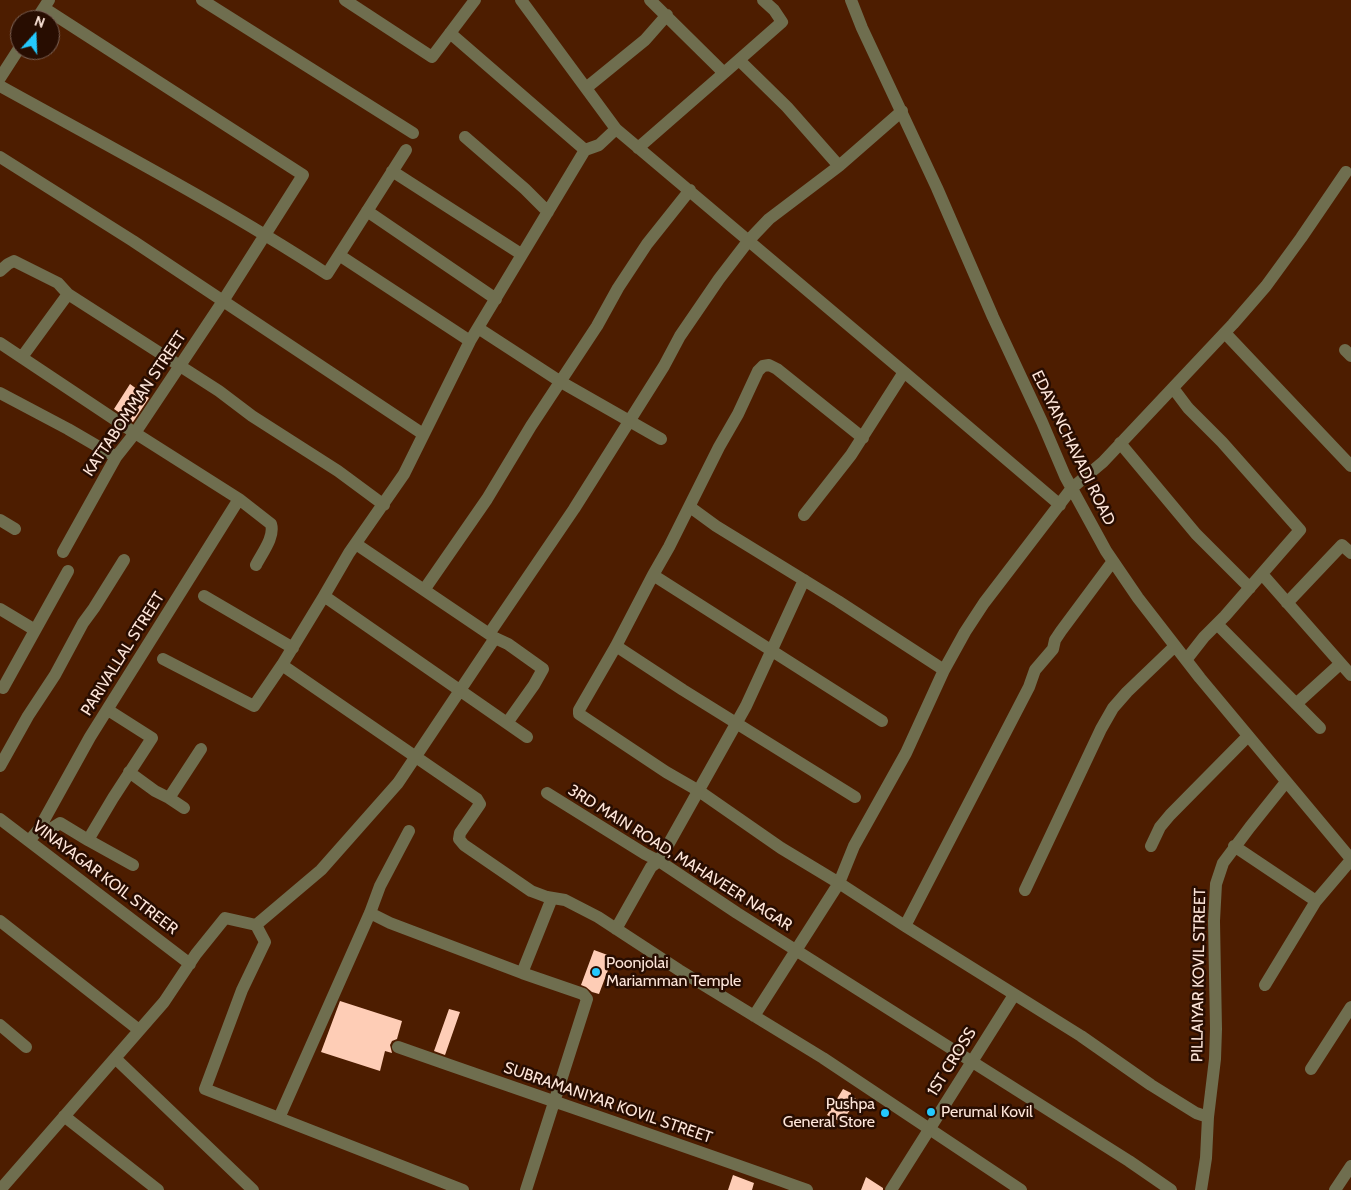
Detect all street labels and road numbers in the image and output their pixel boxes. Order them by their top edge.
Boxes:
street label: KATTABOMMAN STREET [79,328,191,480]
street label: EDAYANCHAVADI ROAD [1027,367,1119,529]
street label: PARIVALLAL STREET [77,589,169,719]
street label: 3RD MAIN ROAD, MAHAVEER NAGAR [564,781,796,935]
street label: VINAYAGAR KOIL STREER [29,817,181,939]
street label: PILLAIYAR KOVIL STREET [1188,888,1210,1062]
street label: 1ST CROSS [923,1024,981,1100]
street label: SUBRAMANIYAR KOVIL STREET [501,1058,715,1148]

